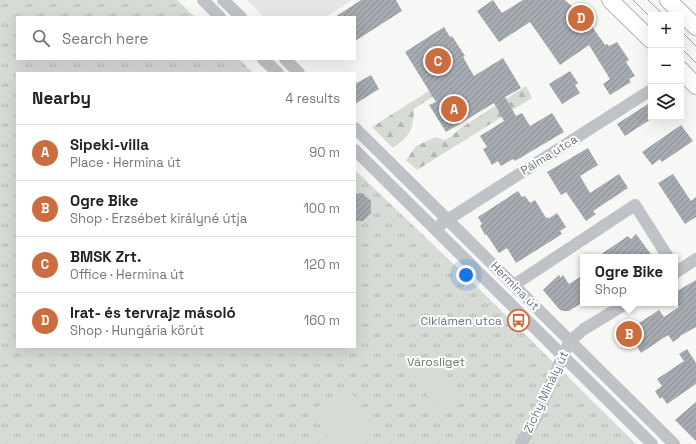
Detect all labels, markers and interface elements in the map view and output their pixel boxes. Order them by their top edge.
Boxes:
pin: D [568,3,594,33]
map controls [648,12,684,120]
button: + [648,12,684,48]
search box [16,16,356,60]
icon: search [30,27,52,49]
text: Search here [62,29,148,48]
pin: C [425,46,451,76]
button: − [648,48,684,84]
button: layers [648,84,684,120]
text: Nearby [32,87,91,109]
text: 4 results [285,90,340,107]
pin: A [441,94,467,124]
street label: Pálma utca [518,131,580,179]
text: Sipeki-villa [70,135,149,154]
text: A [41,144,49,161]
text: 90 m [309,144,340,161]
text: Place · Hermina út [70,154,181,171]
text: Ogre Bike [70,191,138,210]
text: B [41,200,49,217]
text: 100 m [303,200,340,217]
text: Shop · Erzsébet királyné útja [70,210,247,227]
text: BMSK Zrt. [70,247,141,266]
popup [580,254,678,306]
text: C [41,256,49,273]
text: 120 m [304,256,340,273]
street label: Hermina út [487,258,543,314]
text: Ogre Bike [595,262,663,281]
your location [456,265,476,285]
text: Office · Hermina út [70,266,184,283]
text: Shop [595,281,627,298]
text: Irat- és tervrajz másoló [70,303,236,322]
bus stop icon: Ciklámen utca [505,308,531,334]
text: D [41,312,49,329]
text: 160 m [304,312,340,329]
place label: Ciklámen utca [420,313,502,329]
pin: B [616,319,642,349]
text: Shop · Hungária körút [70,322,204,339]
street label: Zichy Mihály út [520,348,572,436]
park label: Városliget [407,354,465,370]

